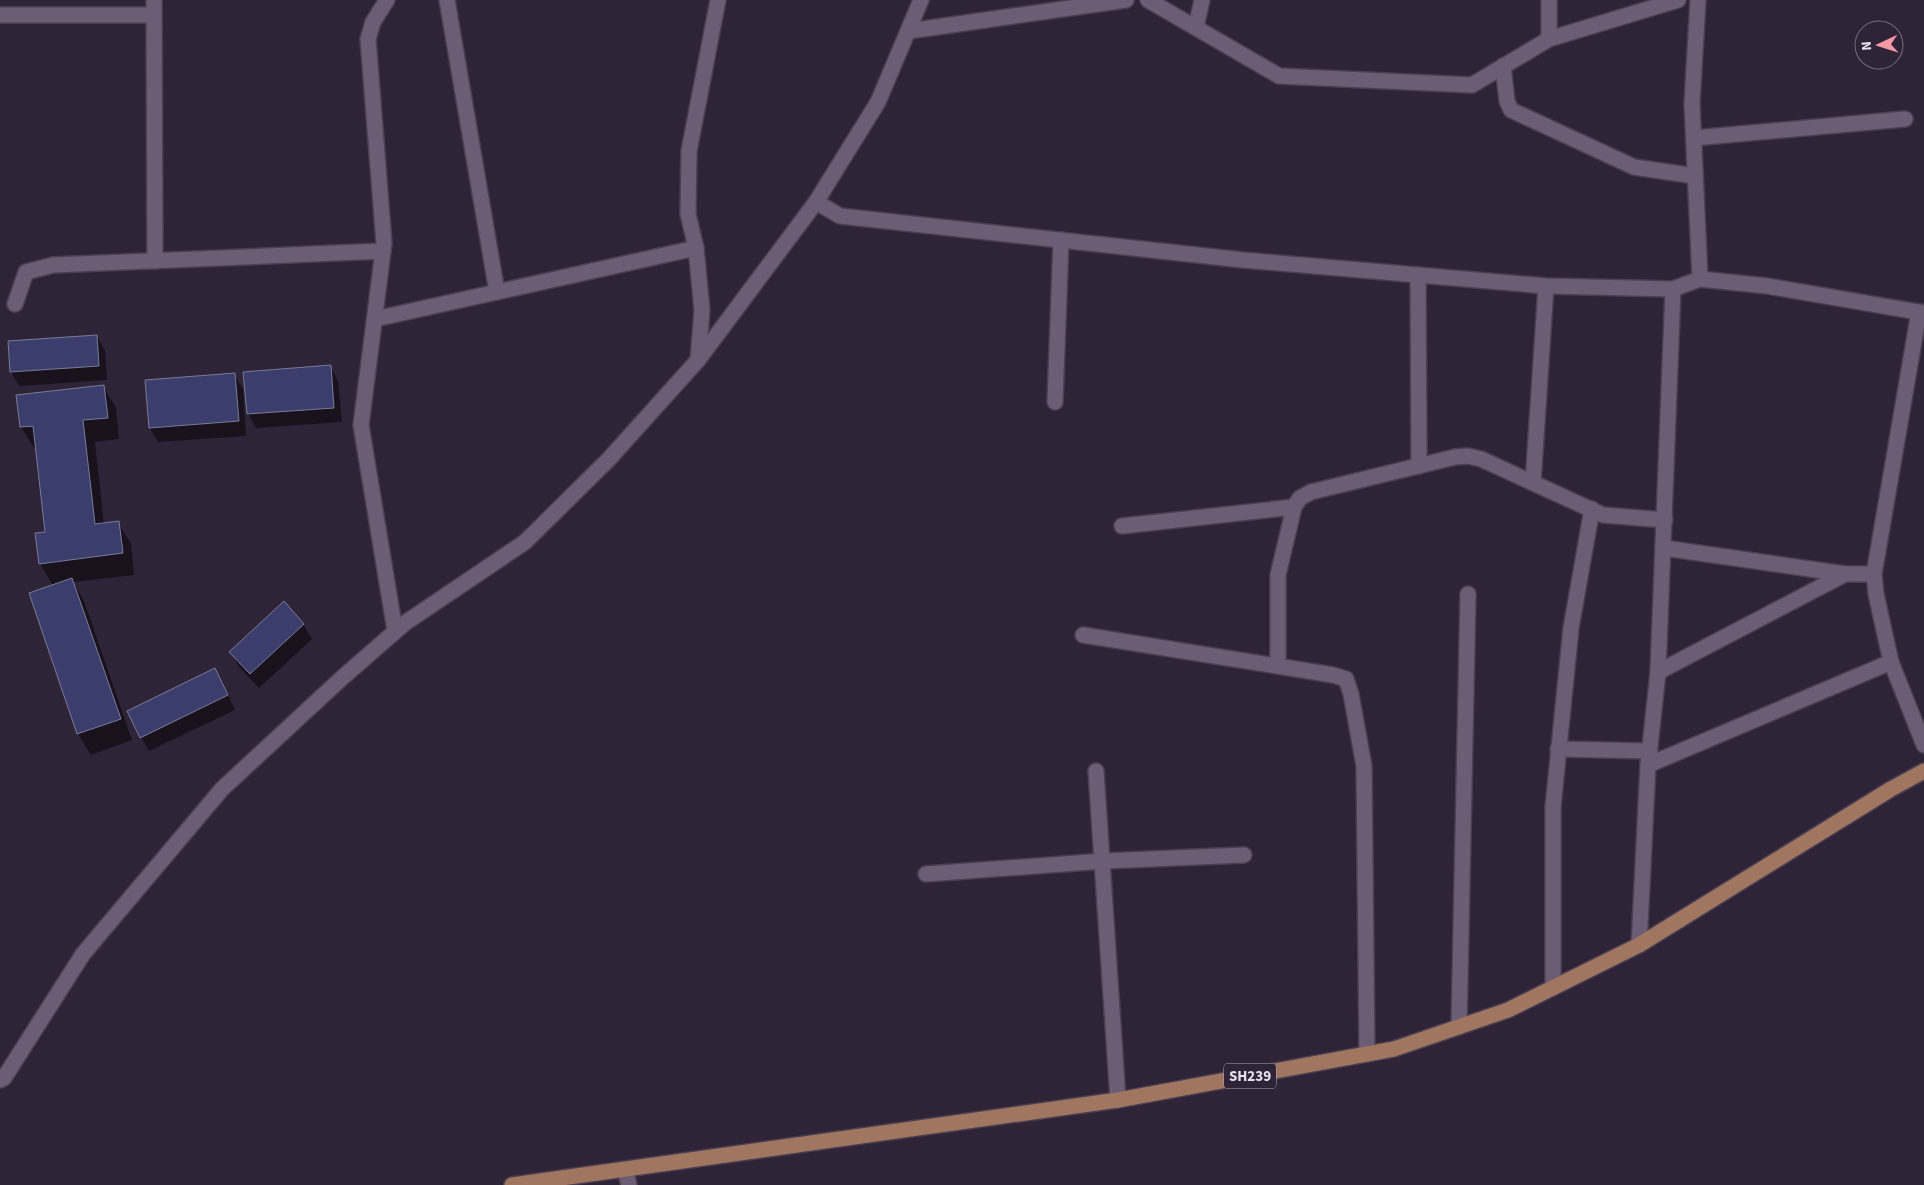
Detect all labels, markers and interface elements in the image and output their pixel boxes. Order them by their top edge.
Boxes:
north arrow [1854,20,1904,70]
text: N [1857,40,1877,51]
road number: SH239 [1224,1064,1276,1088]

